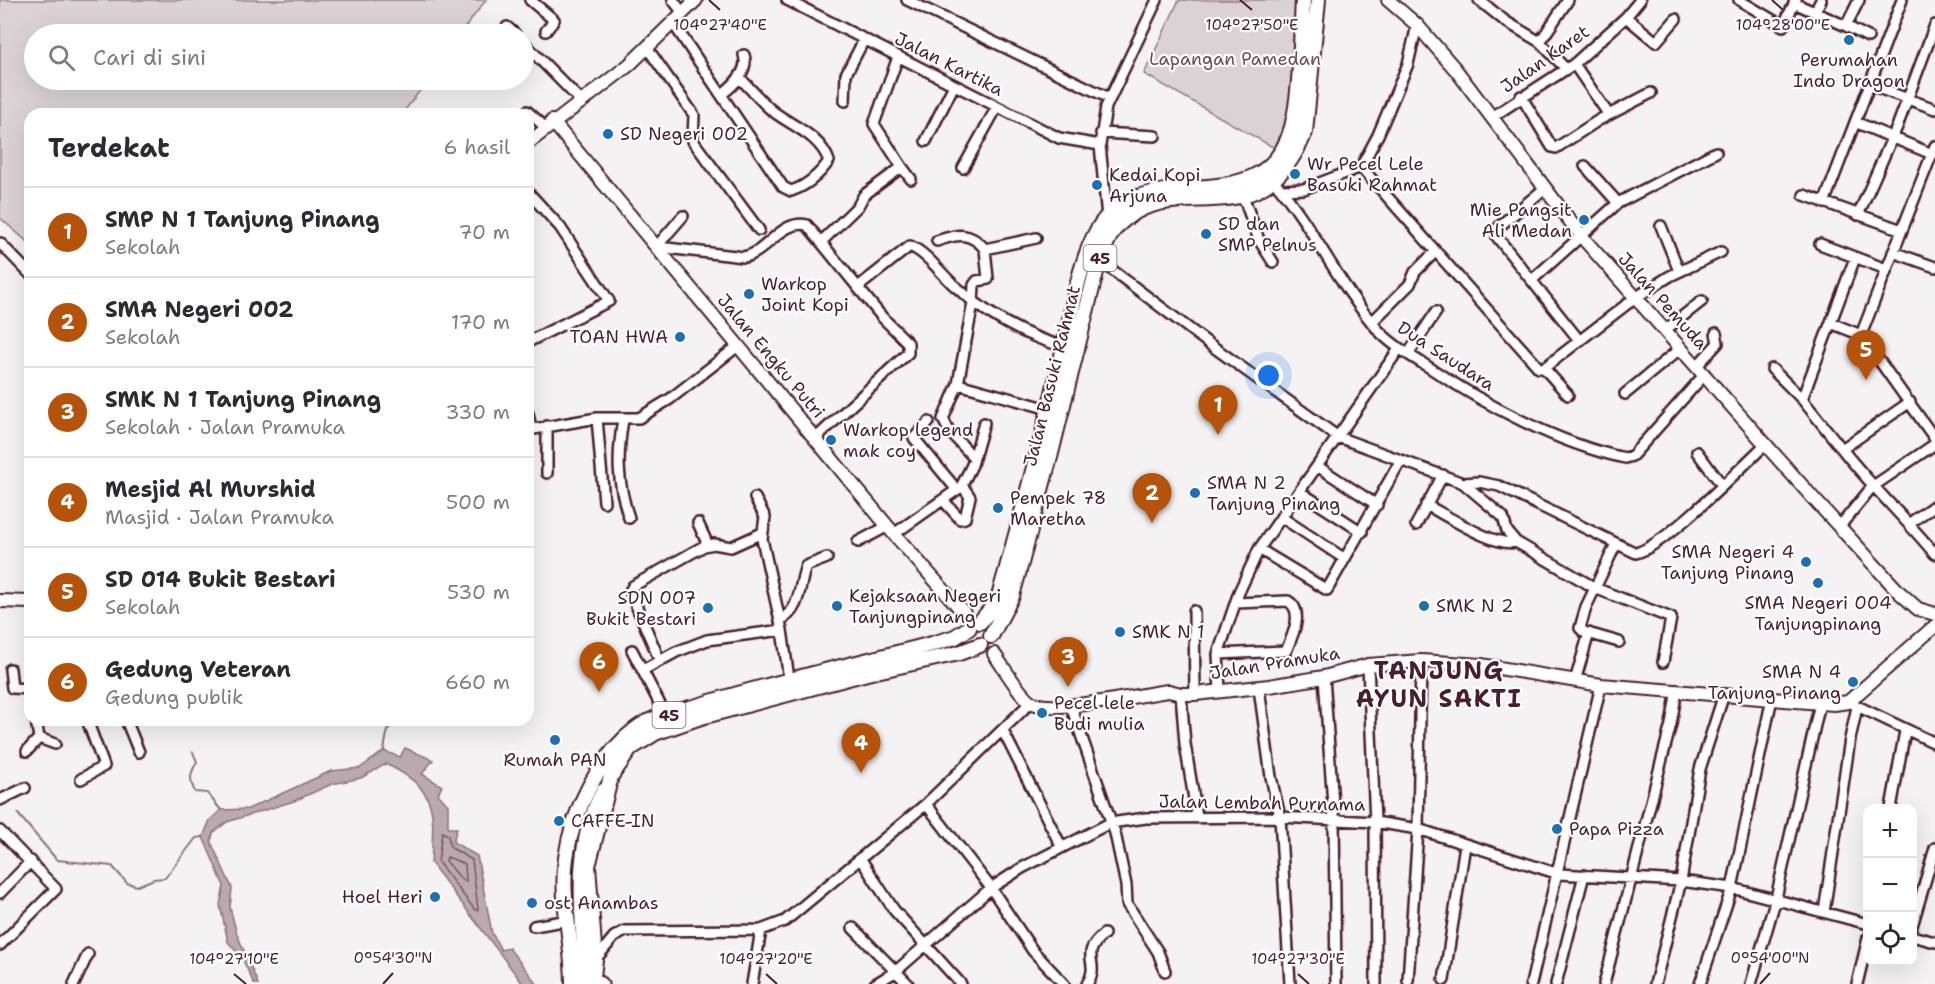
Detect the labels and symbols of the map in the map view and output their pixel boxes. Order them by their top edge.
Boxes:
text: 104°27'40"E [673,15,767,35]
text: 104°27'50"E [1206,15,1298,35]
text: 104°28'00"E [1736,15,1830,35]
street label: Jalan Karet [1496,20,1594,98]
street label: Jalan Kartika [891,26,1007,102]
marker: Perumahan Indo Dragon [1842,33,1856,47]
park label: Lapangan Pamedan [1149,47,1321,71]
place label: Perumahan Indo Dragon [1793,48,1905,93]
place label: SD Negeri 002 [620,122,748,146]
marker: SD Negeri 002 [601,127,615,141]
place label: Wr Pecel Lele Basuki Rahmat [1307,152,1437,197]
place label: Kedai Kopi Arjuna [1109,163,1201,208]
marker: Wr Pecel Lele Basuki Rahmat [1288,167,1302,181]
marker: Kedai Kopi Arjuna [1090,178,1104,192]
place label: Mie Pangsit Ali Medan [1470,198,1572,243]
place label: SD dan SMP Pelnus [1218,212,1317,257]
marker: Mie Pangsit Ali Medan [1577,213,1591,227]
marker: SD dan SMP Pelnus [1199,227,1213,241]
road number: 45 [1084,245,1116,271]
street label: Jalan Pemuda [1613,247,1713,355]
place label: Warkop Joint Kopi [761,272,849,317]
street label: Jalan Basuki Rahmat [1018,283,1086,469]
marker: Warkop Joint Kopi [742,287,756,301]
street label: Jalan Engku Putri [712,289,830,423]
street label: Dua Saudara [1393,316,1499,396]
place label: TOAN HWA [570,325,668,349]
marker: TOAN HWA [673,330,687,344]
pin: 5 [1846,330,1886,380]
your location [1254,361,1283,390]
pin: 1 [1198,386,1238,435]
place label: Warkop legend mak coy [843,418,974,463]
marker: Warkop legend mak coy [824,433,838,447]
place label: SMA N 2 Tanjung Pinang [1207,471,1340,516]
pin: 2 [1132,474,1172,523]
place label: Pempek 78 Maretha [1010,486,1106,531]
marker: SMA N 2 Tanjung Pinang [1188,486,1202,500]
marker: Pempek 78 Maretha [991,501,1005,515]
place label: SMA Negeri 4 Tanjung Pinang [1661,540,1794,585]
marker: SMA Negeri 4 Tanjung Pinang [1799,555,1813,569]
marker: SMA Negeri 004 Tanjungpinang [1811,576,1825,590]
place label: Kejaksaan Negeri Tanjungpinang [849,584,1001,629]
place label: SDN 007 Bukit Bestari [586,586,696,631]
place label: SMA Negeri 004 Tanjungpinang [1745,591,1891,636]
place label: SMK N 2 [1436,594,1514,618]
marker: Kejaksaan Negeri Tanjungpinang [830,599,844,613]
marker: SMK N 2 [1417,599,1431,613]
marker: SDN 007 Bukit Bestari [701,601,715,615]
place label: SMK N 1 [1132,620,1204,644]
marker: SMK N 1 [1113,625,1127,639]
pin: 3 [1048,638,1088,687]
street label: Jalan Pramuka [1209,641,1341,685]
pin: 6 [580,642,618,692]
district label: TANJUNG AYUN SAKTI [1356,655,1522,715]
place label: SMA N 4 Tanjung Pinang [1708,660,1841,705]
marker: SMA N 4 Tanjung Pinang [1846,675,1860,689]
place label: Pecel lele Budi mulia [1054,691,1145,736]
road number: 45 [652,702,686,728]
marker: Pecel lele Budi mulia [1035,706,1049,720]
pin: 4 [842,724,880,773]
marker: Rumah PAN [548,733,562,747]
place label: Rumah PAN [504,748,606,772]
street label: Jalan Lembah Purnama [1158,789,1366,817]
place label: CAFFE-IN [571,809,654,833]
marker: CAFFE-IN [552,814,566,828]
place label: Papa Pizza [1569,817,1664,841]
marker: Papa Pizza [1550,822,1564,836]
place label: Hoel Heri [342,885,423,909]
marker: Hoel Heri [428,890,442,904]
place label: ost Anambas [544,891,659,915]
marker: ost Anambas [525,896,539,910]
text: 0°54'30"N [353,948,433,968]
text: 0°54'00"N [1730,948,1810,968]
text: 104°27'10"E [189,949,279,969]
text: 104°27'20"E [719,949,813,969]
text: 104°27'30"E [1251,949,1345,969]

